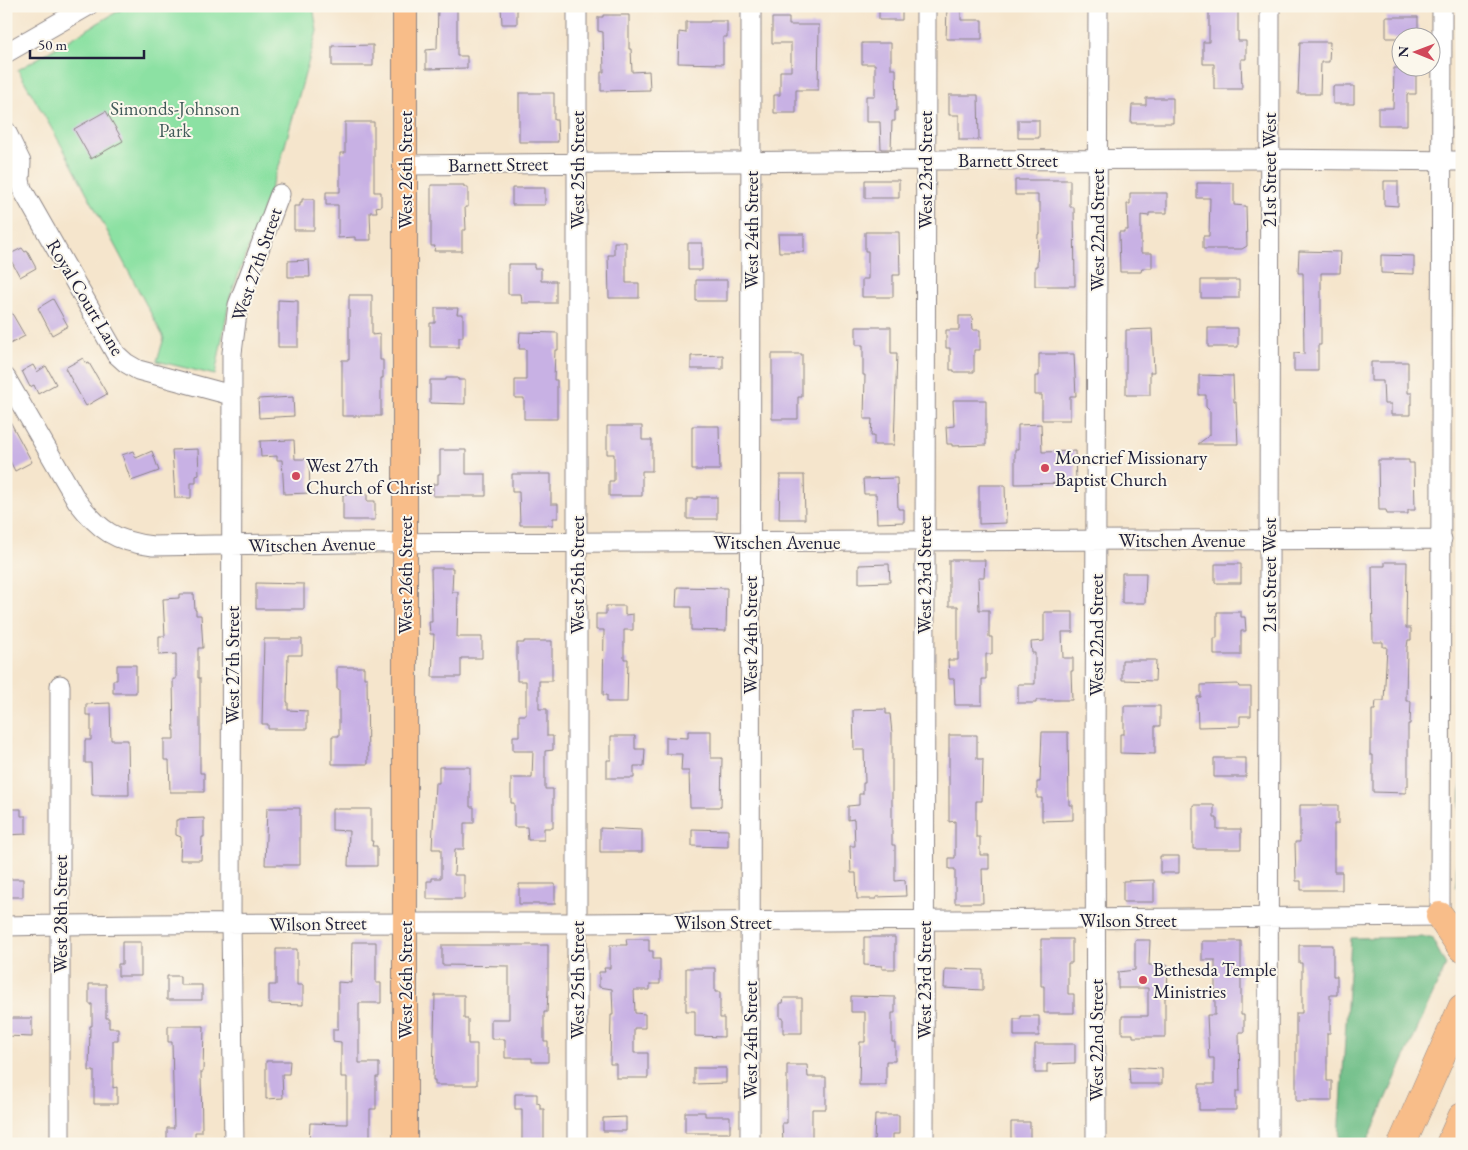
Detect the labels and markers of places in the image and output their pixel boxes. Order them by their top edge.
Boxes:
place label: Moncrief Missionary Baptist Church [1055,445,1208,492]
place label: West 27th Church of Christ [306,453,433,500]
marker: Moncrief Missionary Baptist Church [1039,462,1051,474]
marker: West 27th Church of Christ [290,470,302,482]
place label: Bethesda Temple Ministries [1153,957,1276,1004]
marker: Bethesda Temple Ministries [1137,974,1149,986]

